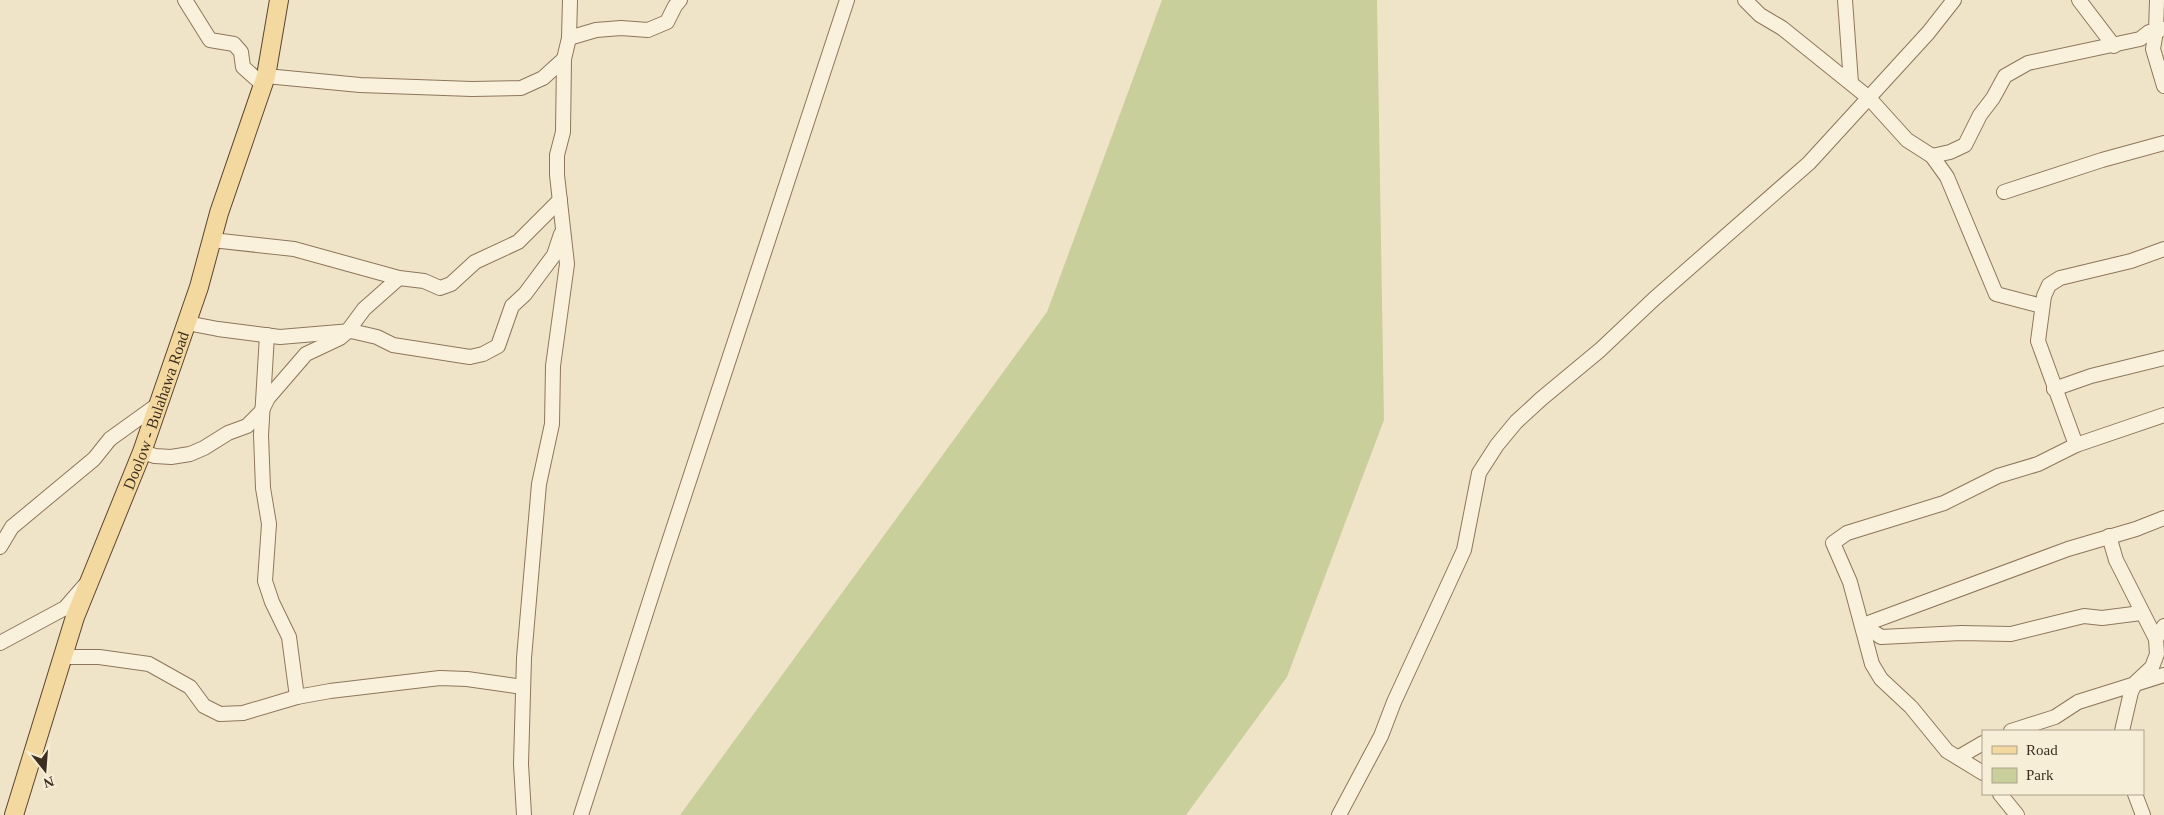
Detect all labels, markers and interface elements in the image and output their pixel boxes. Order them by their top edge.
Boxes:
street label: Doolow - Bulahawa Road [119,329,192,492]
legend [1982,730,2144,795]
text: Road [2026,742,2058,758]
north arrow [20,745,70,795]
text: Park [2026,767,2054,783]
text: N [42,773,56,791]

